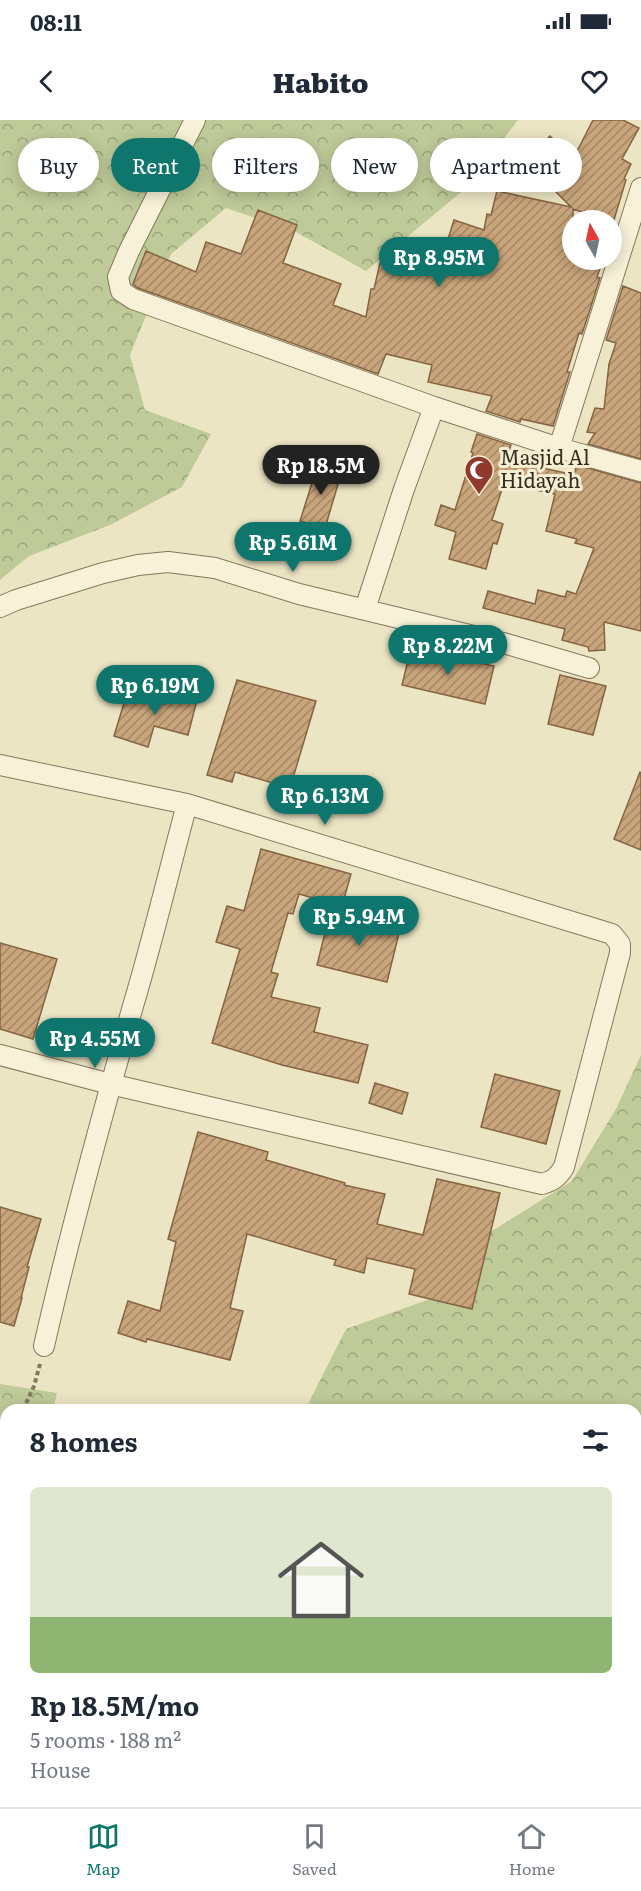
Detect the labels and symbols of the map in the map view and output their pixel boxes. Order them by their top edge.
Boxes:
north arrow [562,210,622,270]
pin: Rp 8.95M [377,237,501,288]
place label: Masjid Al Hidayah [500,441,590,494]
pin: Rp 18.5M [259,445,383,496]
mosque icon: Masjid Al Hidayah [463,454,495,496]
pin: Rp 5.61M [231,522,355,573]
pin: Rp 8.22M [386,625,510,676]
pin: Rp 6.19M [93,665,217,716]
pin: Rp 6.13M [263,775,387,826]
pin: Rp 5.94M [297,896,421,947]
pin: Rp 4.55M [33,1018,157,1069]

